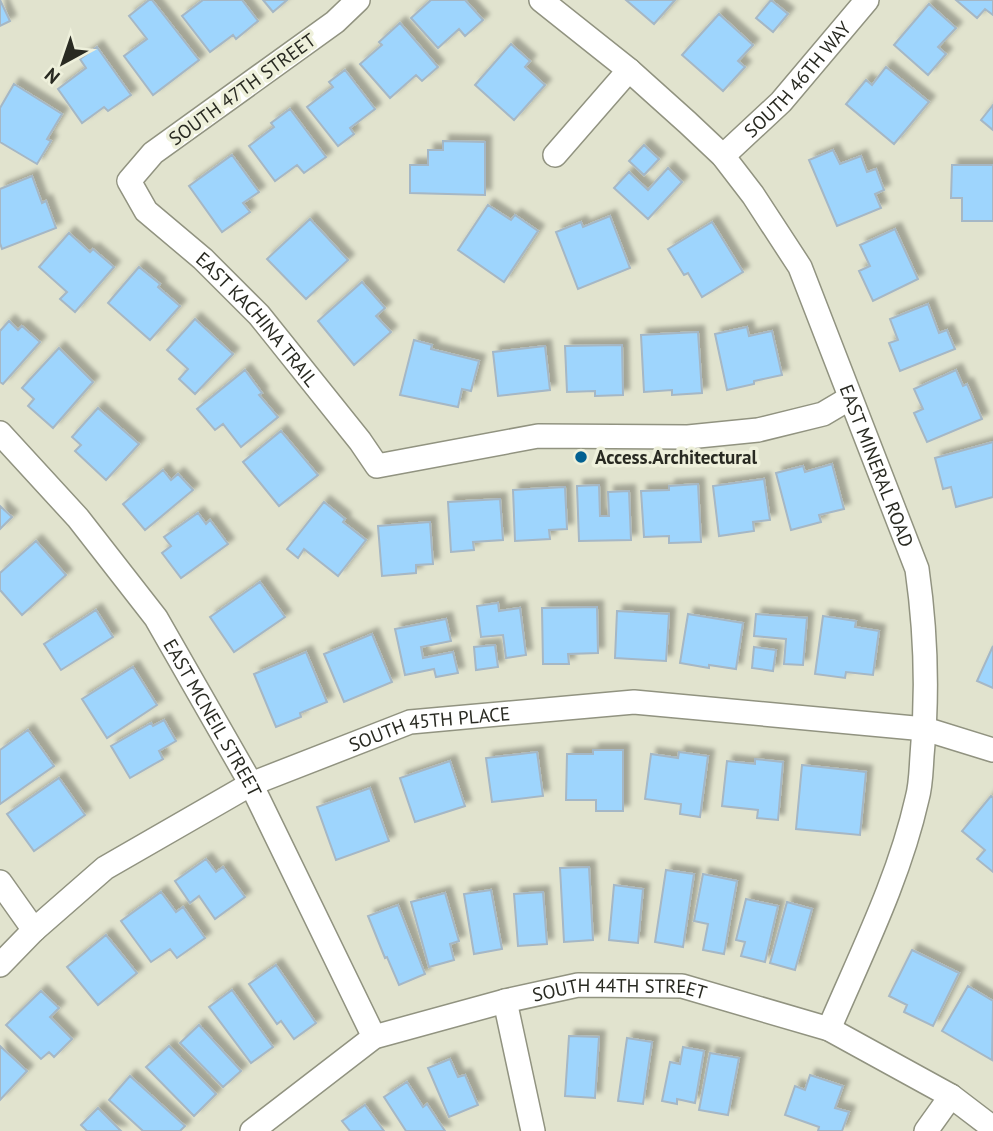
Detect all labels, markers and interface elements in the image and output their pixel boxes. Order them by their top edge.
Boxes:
street label: SOUTH 46TH WAY [739,16,856,142]
street label: SOUTH 47TH STREET [164,27,321,150]
north arrow [28,28,98,98]
text: N [40,63,65,89]
street label: EAST KACHINA TRAIL [191,246,324,391]
street label: EAST MINERAL ROAD [835,381,919,550]
place label: Access.Architectural [595,445,757,469]
marker: Access.Architectural [573,449,589,465]
street label: EAST MCNEIL STREET [158,635,267,801]
street label: SOUTH 45TH PLACE [345,701,511,757]
street label: SOUTH 44TH STREET [530,973,710,1007]

